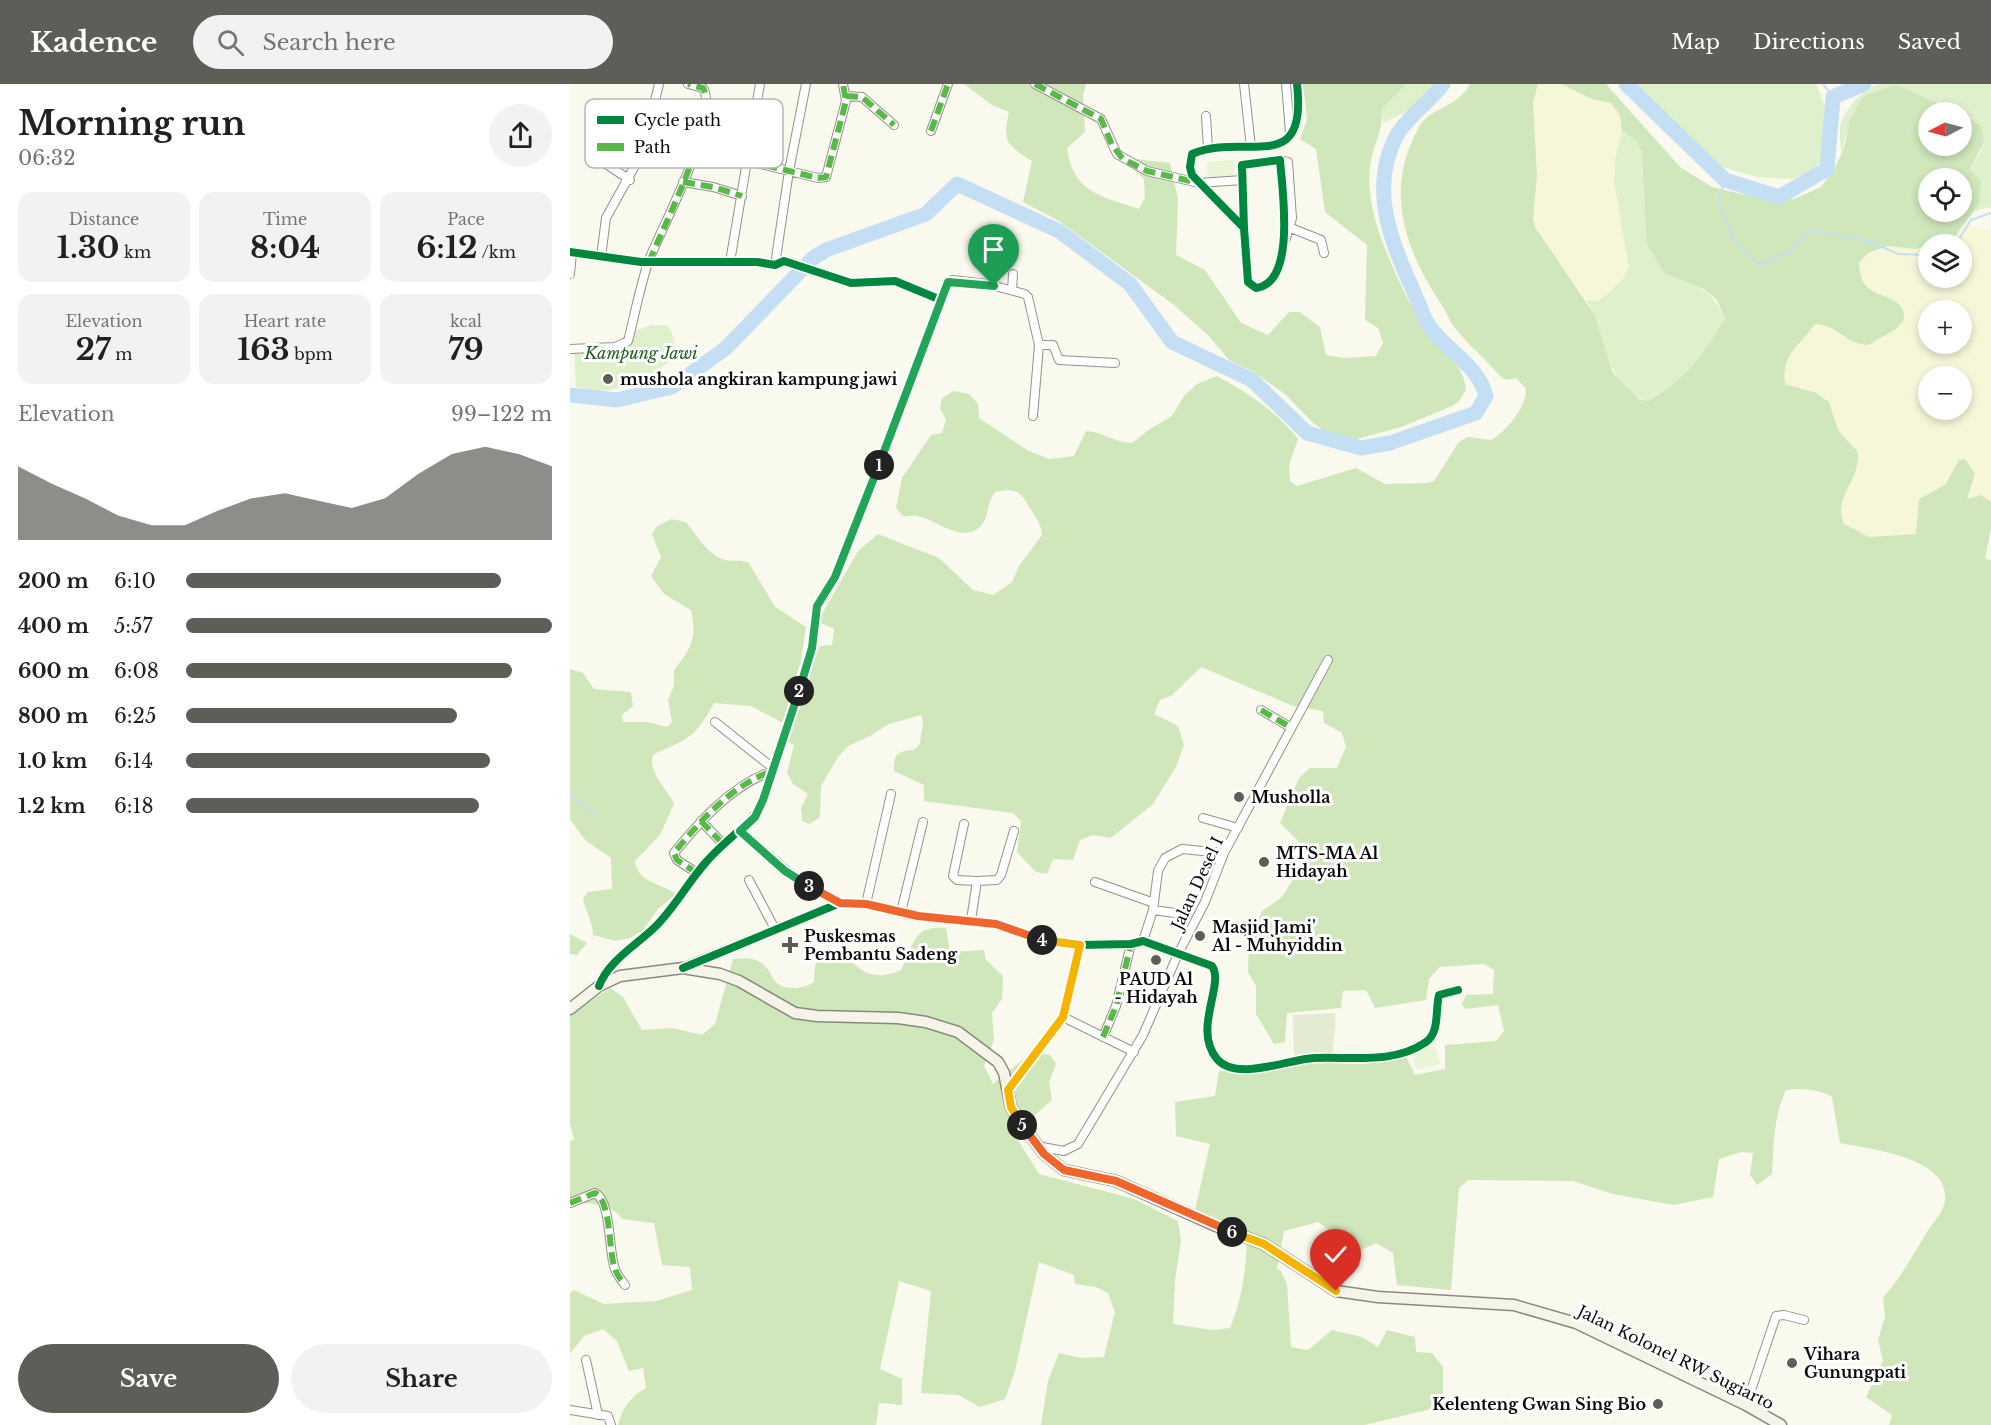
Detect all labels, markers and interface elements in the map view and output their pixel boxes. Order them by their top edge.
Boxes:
search box [193,15,613,69]
text: Kadence [30,25,157,60]
icon: search [214,26,247,59]
text: Search here [262,29,396,56]
text: Map [1671,29,1720,55]
text: Directions [1753,29,1865,55]
text: Saved [1898,29,1961,55]
legend [585,99,783,168]
north arrow [1918,102,1972,156]
map controls [1918,102,1972,420]
text: Morning run [18,103,246,144]
button: share [489,104,552,167]
text: Cycle path [634,110,721,130]
text: Path [634,137,671,157]
text: 06:32 [18,146,75,170]
button: locate [1918,168,1972,222]
text: Distance [69,209,139,229]
text: Time [263,209,307,229]
text: Pace [447,209,485,229]
pin [968,224,1019,286]
text: 1.30 [57,229,120,266]
text: 8:04 [250,229,320,266]
text: 6:12 [416,229,478,266]
icon: arrive [977,233,1010,266]
button: layers [1918,234,1972,288]
text: km [120,242,151,262]
text: /km [478,242,516,262]
button: + [1918,300,1972,354]
text: Elevation [65,311,143,331]
text: Heart rate [244,311,326,331]
text: kcal [450,311,482,331]
text: 27 [76,331,111,368]
text: 163 [237,331,290,368]
text: 79 [448,331,484,368]
park label: Kampung Jawi [583,343,698,363]
text: m [111,344,132,364]
text: bpm [290,344,333,364]
button: − [1918,366,1972,420]
place label: mushola angkiran kampung jawi [620,369,897,389]
marker: mushola angkiran kampung jawi [601,372,615,386]
text: Elevation [18,402,115,426]
text: 99–122 m [451,402,552,426]
pin: 1 [864,450,894,480]
text: 1 [876,455,882,475]
text: 200 m [18,569,89,593]
text: 6:10 [114,569,156,593]
text: 400 m [18,614,89,638]
text: 5:57 [114,614,152,638]
text: 600 m [18,659,89,683]
text: 6:08 [114,659,159,683]
pin: 2 [784,676,814,706]
text: 2 [794,681,804,701]
text: 800 m [18,704,88,728]
text: 6:25 [114,704,156,728]
text: 1.0 km [18,749,87,773]
text: 6:14 [114,749,153,773]
place label: Musholla [1251,787,1330,807]
marker: Musholla [1232,790,1246,804]
text: 1.2 km [18,794,86,818]
text: 6:18 [114,794,154,818]
street label: Jalan Desel I [1166,833,1227,935]
place label: MTS-MA Al Hidayah [1276,843,1378,881]
marker: MTS-MA Al Hidayah [1257,855,1271,869]
pin: 3 [794,871,824,901]
text: 3 [804,876,814,896]
place label: Masjid Jami' Al - Muhyiddin [1211,917,1343,955]
pin: 4 [1027,925,1057,955]
place label: Puskesmas Pembantu Sadeng [804,926,958,964]
marker: Masjid Jami' Al - Muhyiddin [1193,929,1207,943]
text: 4 [1037,930,1047,950]
marker: Puskesmas Pembantu Sadeng [781,936,799,954]
marker: PAUD Al - Hidayah [1149,953,1163,967]
place label: PAUD Al - Hidayah [1114,969,1198,1007]
pin: 5 [1007,1110,1037,1140]
text: 5 [1017,1115,1027,1135]
pin: 6 [1217,1217,1247,1247]
text: 6 [1227,1222,1237,1242]
pin [1310,1229,1361,1291]
icon: check [1319,1238,1352,1271]
street label: Jalan Kolonel RW Sugiarto [1573,1300,1778,1413]
button: Save [18,1344,279,1413]
button: Share [291,1344,552,1413]
place label: Vihara Gunungpati [1803,1344,1906,1382]
marker: Vihara Gunungpati [1785,1356,1799,1370]
place label: Kelenteng Gwan Sing Bio [1432,1394,1646,1414]
marker: Kelenteng Gwan Sing Bio [1651,1397,1665,1411]

